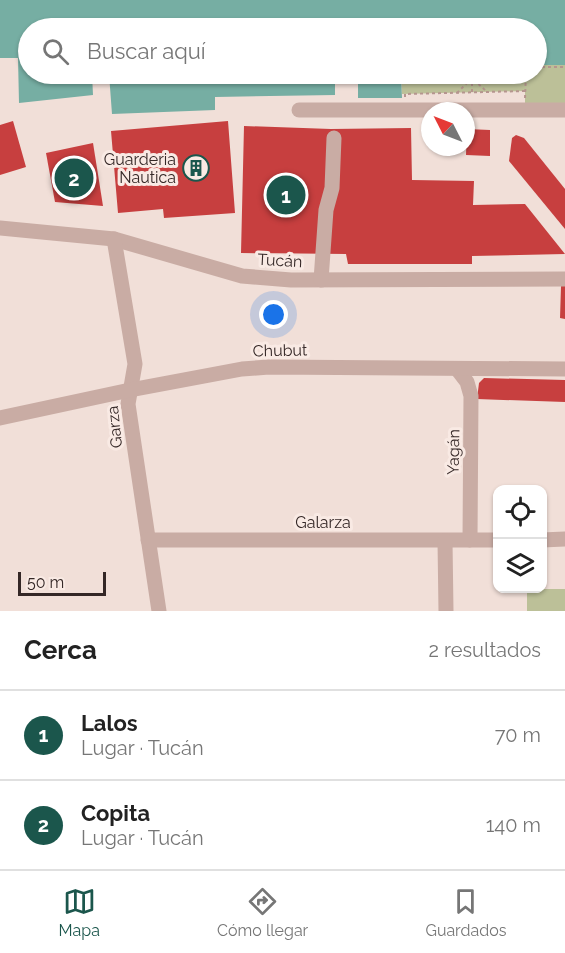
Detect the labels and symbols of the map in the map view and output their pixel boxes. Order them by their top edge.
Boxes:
north arrow [421,102,475,156]
place label: Guarderia Nautica [104,150,176,187]
building icon: Guarderia Nautica [181,153,211,183]
pin: 2 [54,156,94,201]
pin: 1 [266,172,306,218]
street label: Tucán [257,250,303,271]
your location [259,300,288,329]
street label: Chubut [253,341,308,360]
street label: Garza [103,405,126,449]
street label: Yagán [444,429,463,475]
street label: Galarza [295,513,351,532]
scale bar [18,569,106,596]

